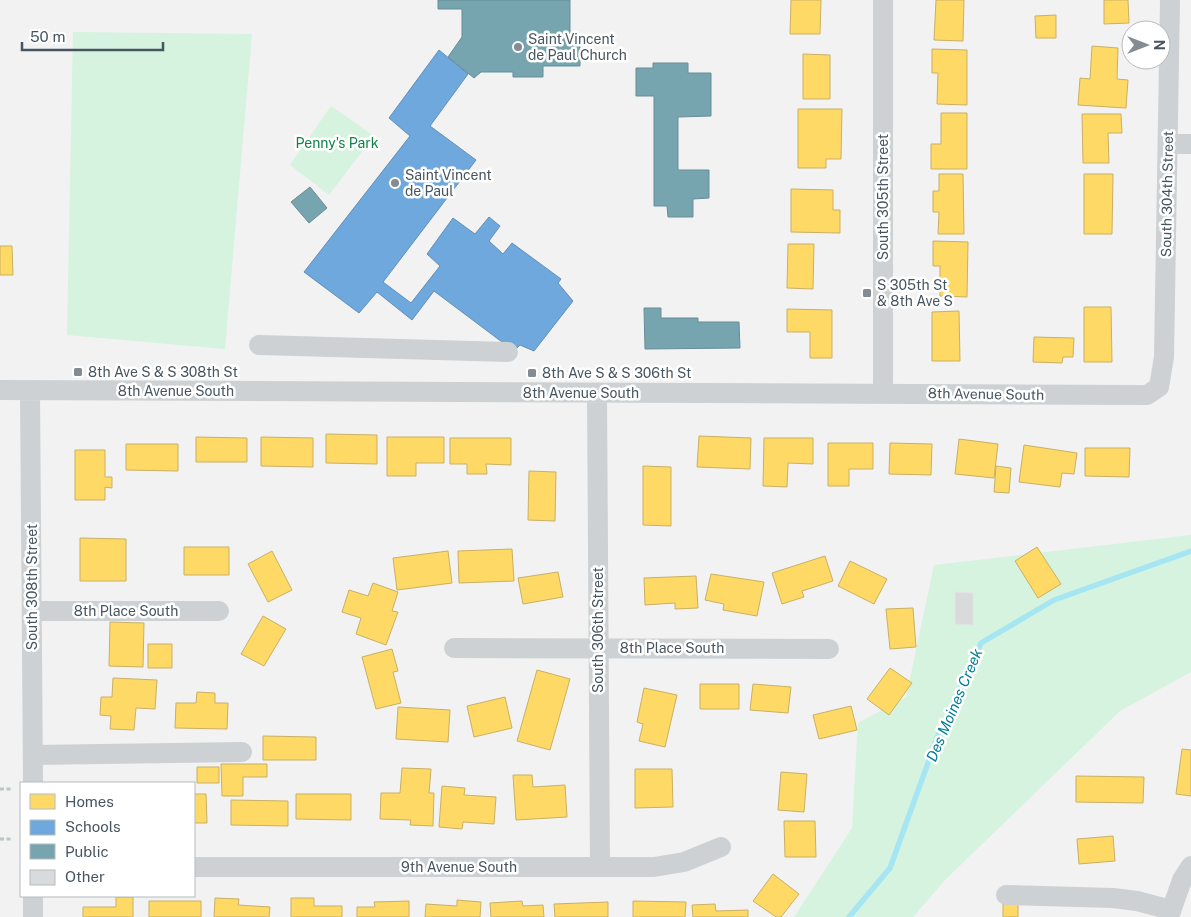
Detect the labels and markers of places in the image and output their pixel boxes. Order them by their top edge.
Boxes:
place label: Saint Vincent de Paul Church [528,31,627,63]
marker: Saint Vincent de Paul Church [512,41,524,53]
place label: Saint Vincent de Paul [405,167,492,199]
marker: Saint Vincent de Paul [389,177,401,189]
place label: S 305th St & 8th Ave S [877,277,953,309]
marker: S 305th St & 8th Ave S [861,287,873,299]
place label: 8th Ave S & S 308th St [88,364,238,380]
place label: 8th Ave S & S 306th St [542,365,692,381]
marker: 8th Ave S & S 308th St [72,366,84,378]
marker: 8th Ave S & S 306th St [526,367,538,379]

